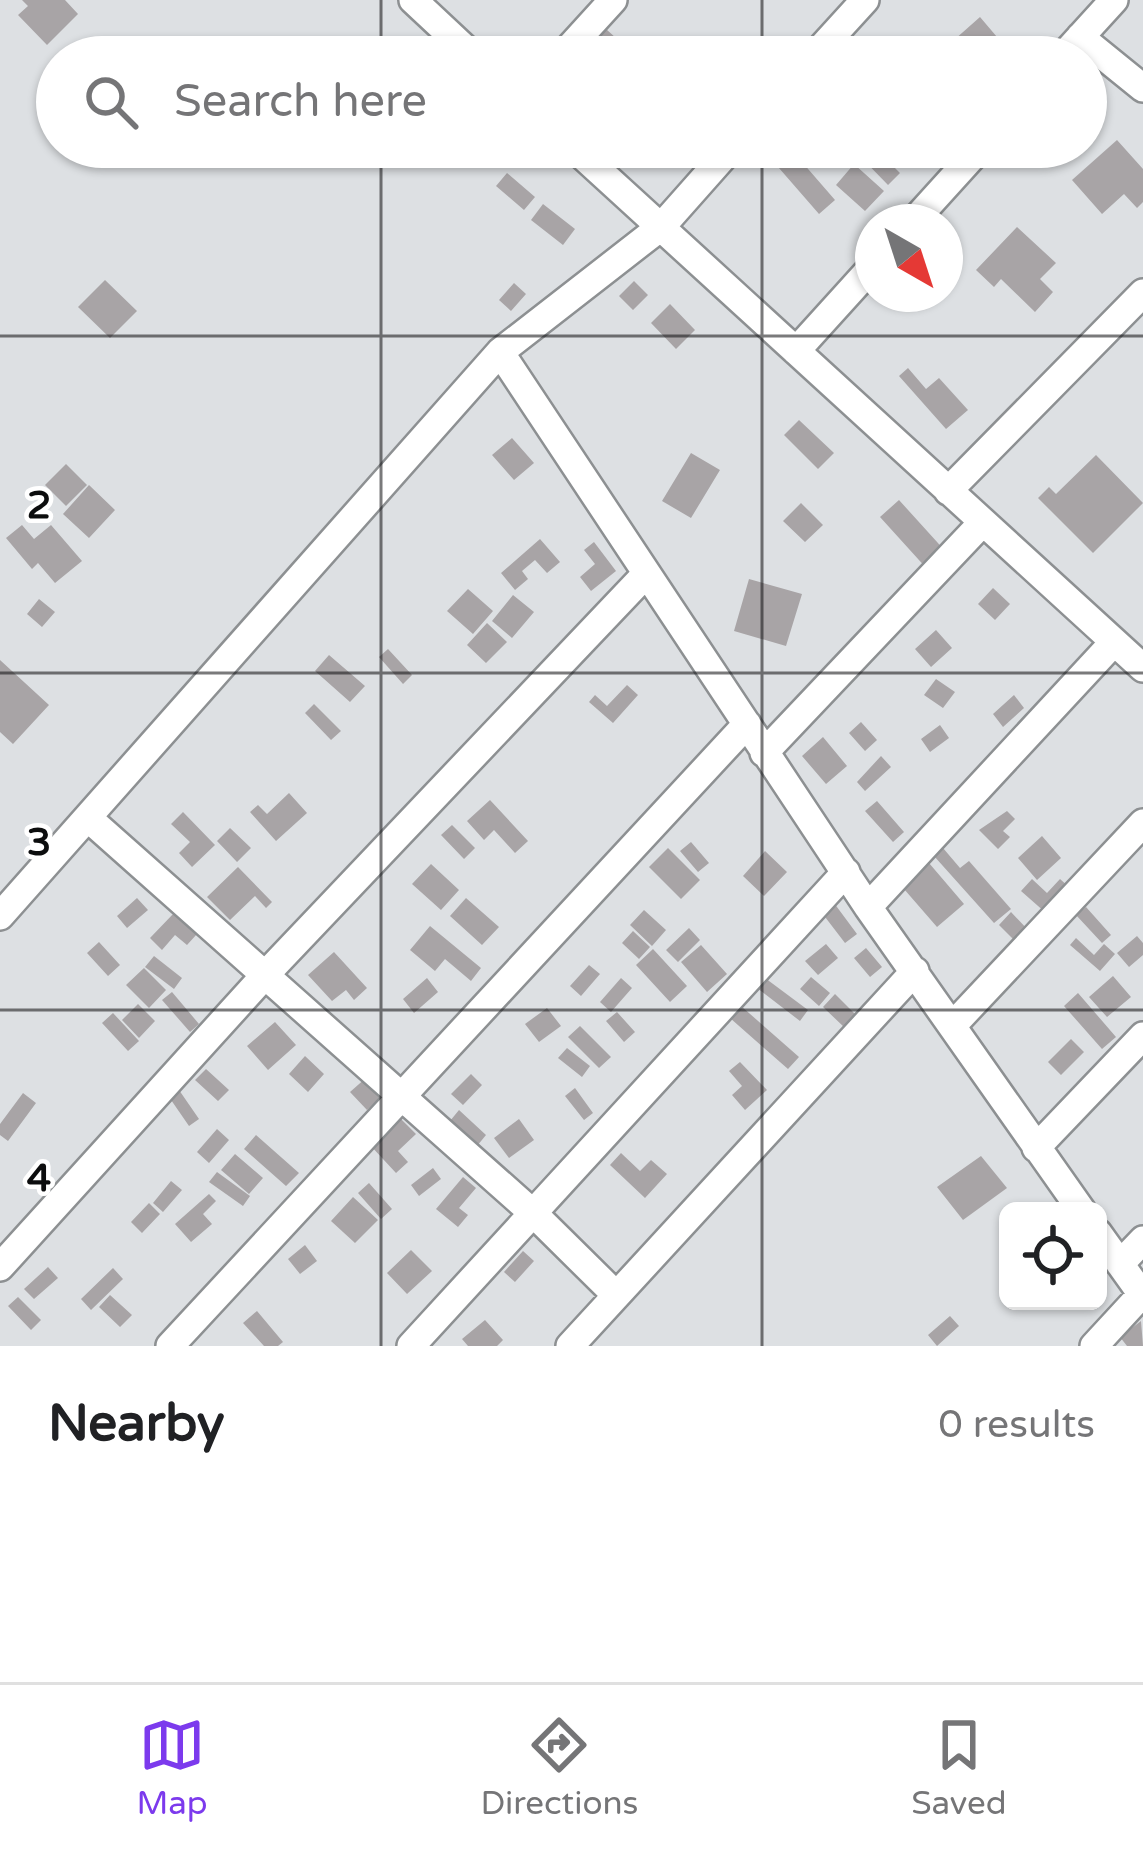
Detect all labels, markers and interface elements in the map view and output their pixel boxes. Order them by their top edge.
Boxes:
search box [36,36,1107,168]
icon: search [78,69,144,135]
text: Search here [174,75,427,129]
north arrow [855,204,963,312]
text: 2 [27,482,51,529]
text: 3 [27,819,51,866]
text: 4 [27,1155,51,1202]
map controls [999,1202,1107,1310]
button: locate [999,1202,1107,1310]
text: Nearby [48,1393,225,1455]
text: 0 results [938,1401,1095,1448]
tab: Map [136,1712,208,1823]
tab: Directions [480,1712,638,1823]
tab: Saved [911,1712,1007,1823]

